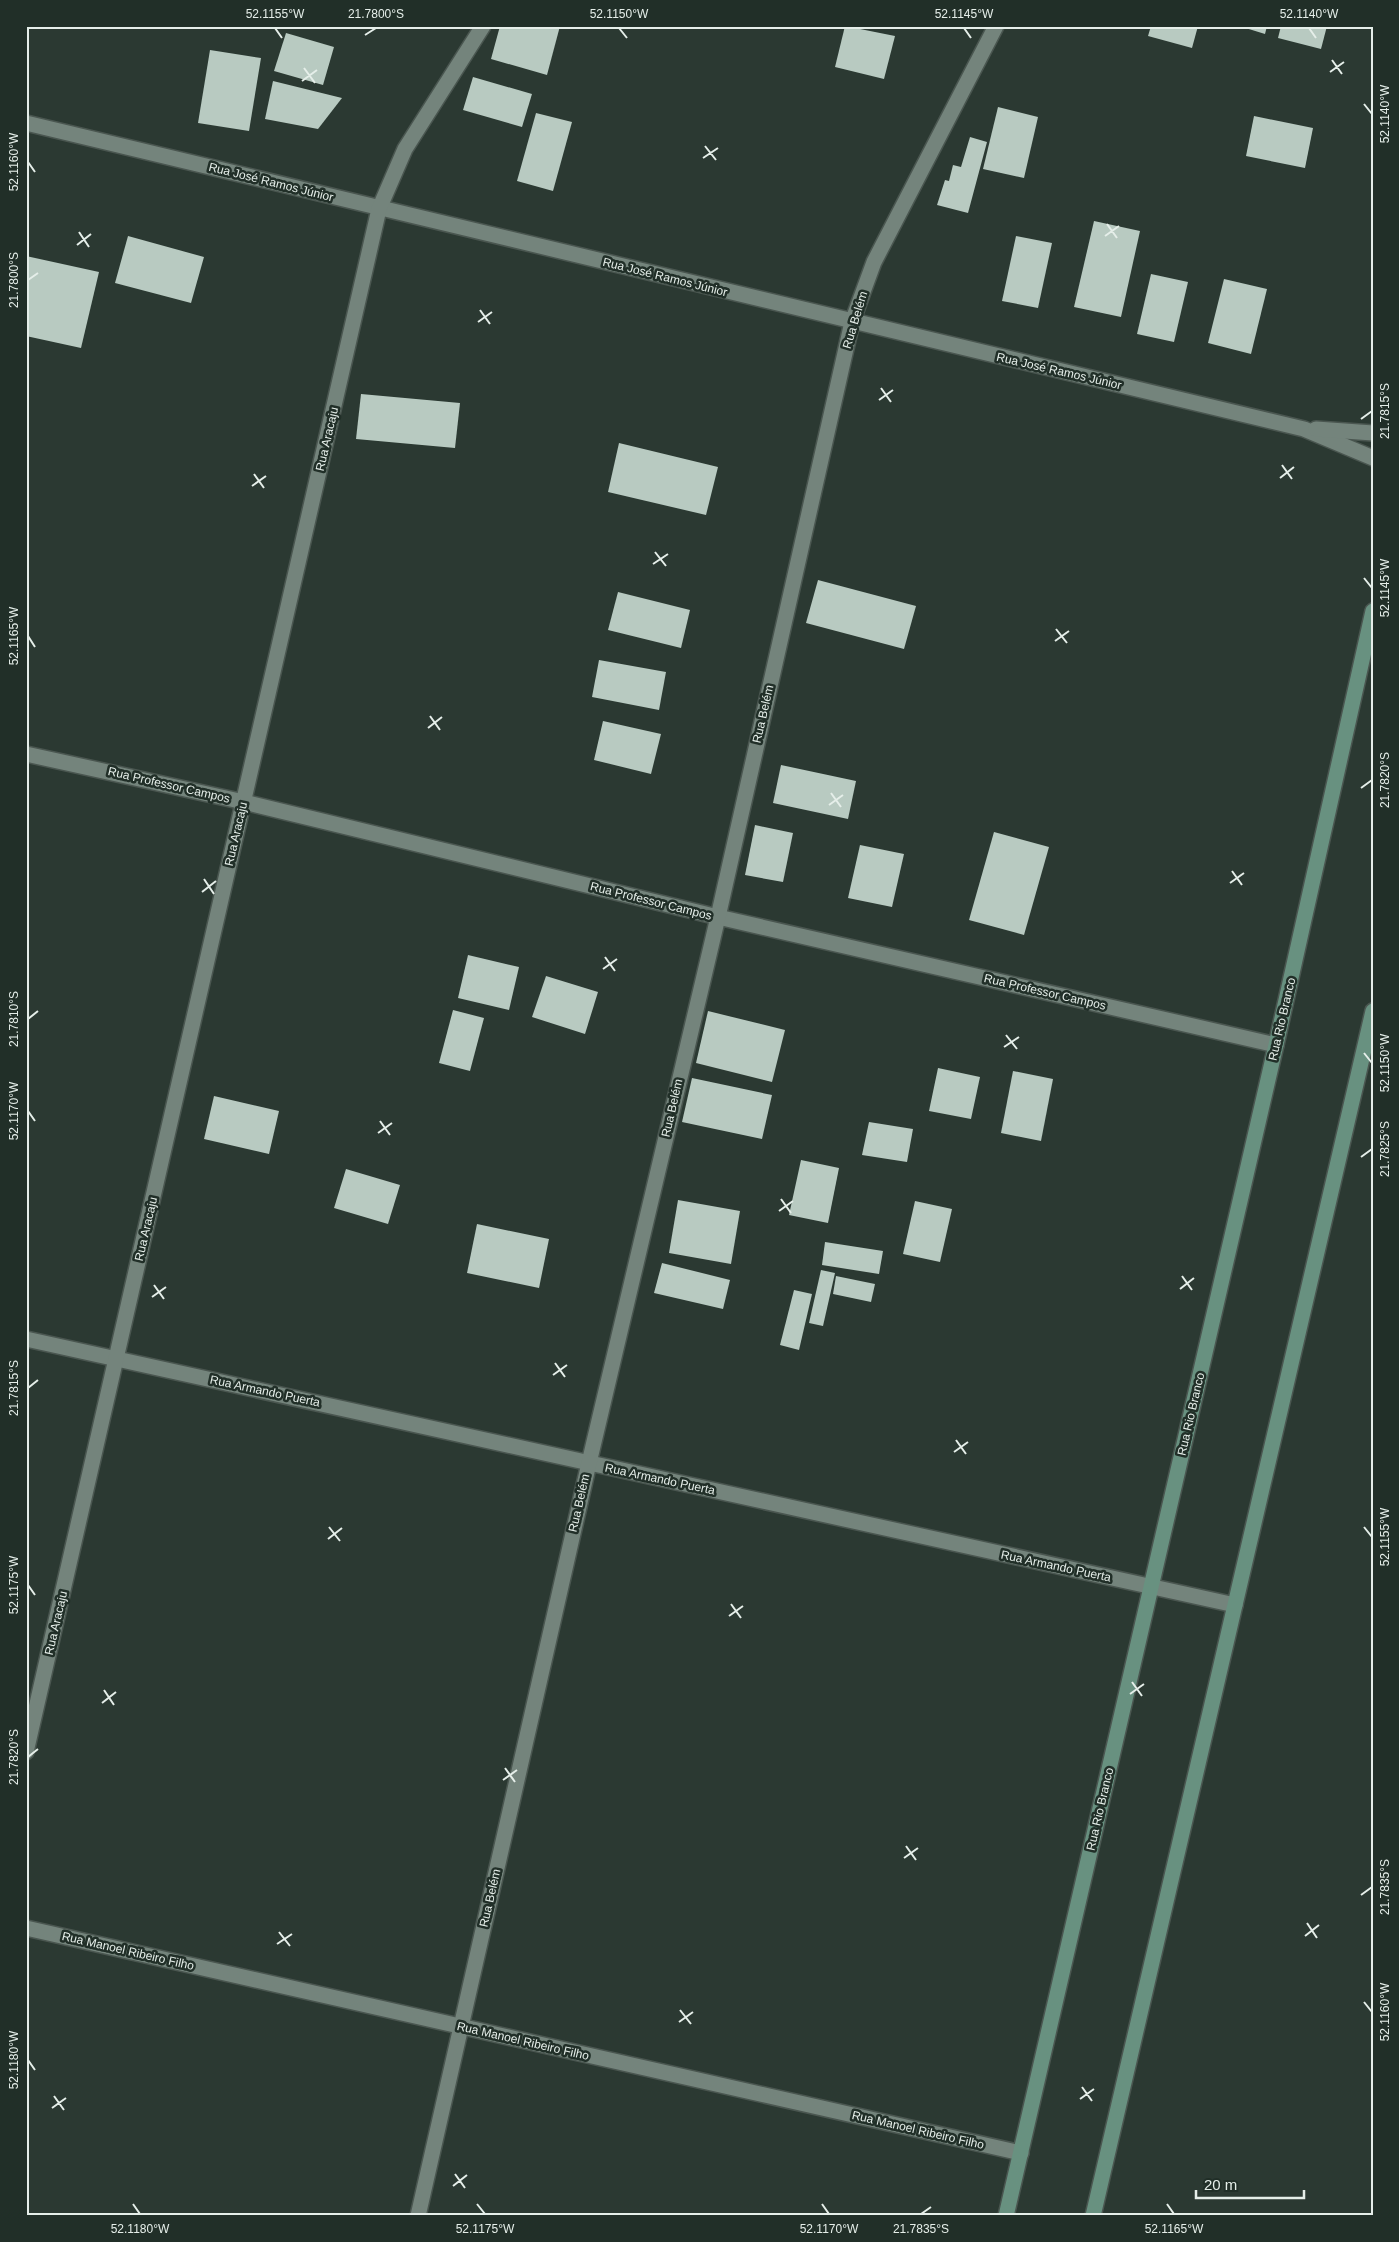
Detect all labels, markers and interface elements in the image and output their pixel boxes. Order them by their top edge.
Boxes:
text: 52.1155°W [246,7,305,21]
text: 21.7800°S [348,7,404,21]
text: 52.1150°W [590,7,649,21]
text: 52.1145°W [935,7,994,21]
text: 52.1140°W [1280,7,1339,21]
text: 52.1140°W [1378,84,1392,143]
text: 52.1160°W [7,132,21,191]
street label: Rua José Ramos Júnior [207,160,335,204]
text: 21.7800°S [7,252,21,308]
street label: Rua José Ramos Júnior [601,255,729,299]
street label: Rua Belém [840,290,870,350]
street label: Rua José Ramos Júnior [995,350,1123,392]
text: 21.7815°S [1378,383,1392,439]
street label: Rua Aracaju [313,406,341,472]
text: 52.1145°W [1378,558,1392,617]
text: 52.1165°W [7,606,21,665]
street label: Rua Belém [750,683,776,745]
text: 21.7820°S [1378,752,1392,808]
street label: Rua Professor Campos [107,764,231,806]
street label: Rua Aracaju [222,801,250,867]
street label: Rua Professor Campos [589,879,713,923]
street label: Rua Professor Campos [983,971,1107,1013]
street label: Rua Rio Branco [1266,976,1298,1062]
text: 21.7810°S [7,991,21,1047]
text: 52.1150°W [1378,1033,1392,1092]
street label: Rua Belém [659,1077,685,1139]
text: 52.1170°W [7,1081,21,1140]
text: 21.7825°S [1378,1121,1392,1177]
street label: Rua Aracaju [132,1196,160,1262]
text: 21.7815°S [7,1360,21,1416]
street label: Rua Rio Branco [1175,1371,1207,1457]
street label: Rua Armando Puerta [209,1373,322,1410]
street label: Rua Armando Puerta [604,1461,717,1498]
street label: Rua Belém [566,1472,592,1534]
text: 52.1155°W [1378,1507,1392,1566]
street label: Rua Armando Puerta [1000,1548,1113,1585]
text: 52.1175°W [7,1555,21,1614]
street label: Rua Aracaju [42,1590,70,1656]
text: 21.7820°S [7,1729,21,1785]
street label: Rua Rio Branco [1084,1766,1116,1852]
text: 21.7835°S [1378,1859,1392,1915]
street label: Rua Belém [477,1867,503,1929]
street label: Rua Manoel Ribeiro Filho [60,1929,196,1973]
text: 52.1160°W [1378,1982,1392,2041]
street label: Rua Manoel Ribeiro Filho [455,2019,591,2063]
text: 52.1180°W [7,2030,21,2089]
street label: Rua Manoel Ribeiro Filho [850,2108,986,2152]
scale bar [1196,2167,1304,2199]
text: 20 m [1204,2176,1237,2193]
text: 52.1180°W [111,2222,170,2236]
text: 52.1175°W [456,2222,515,2236]
text: 52.1170°W [800,2222,859,2236]
text: 21.7835°S [893,2222,949,2236]
text: 52.1165°W [1145,2222,1204,2236]

